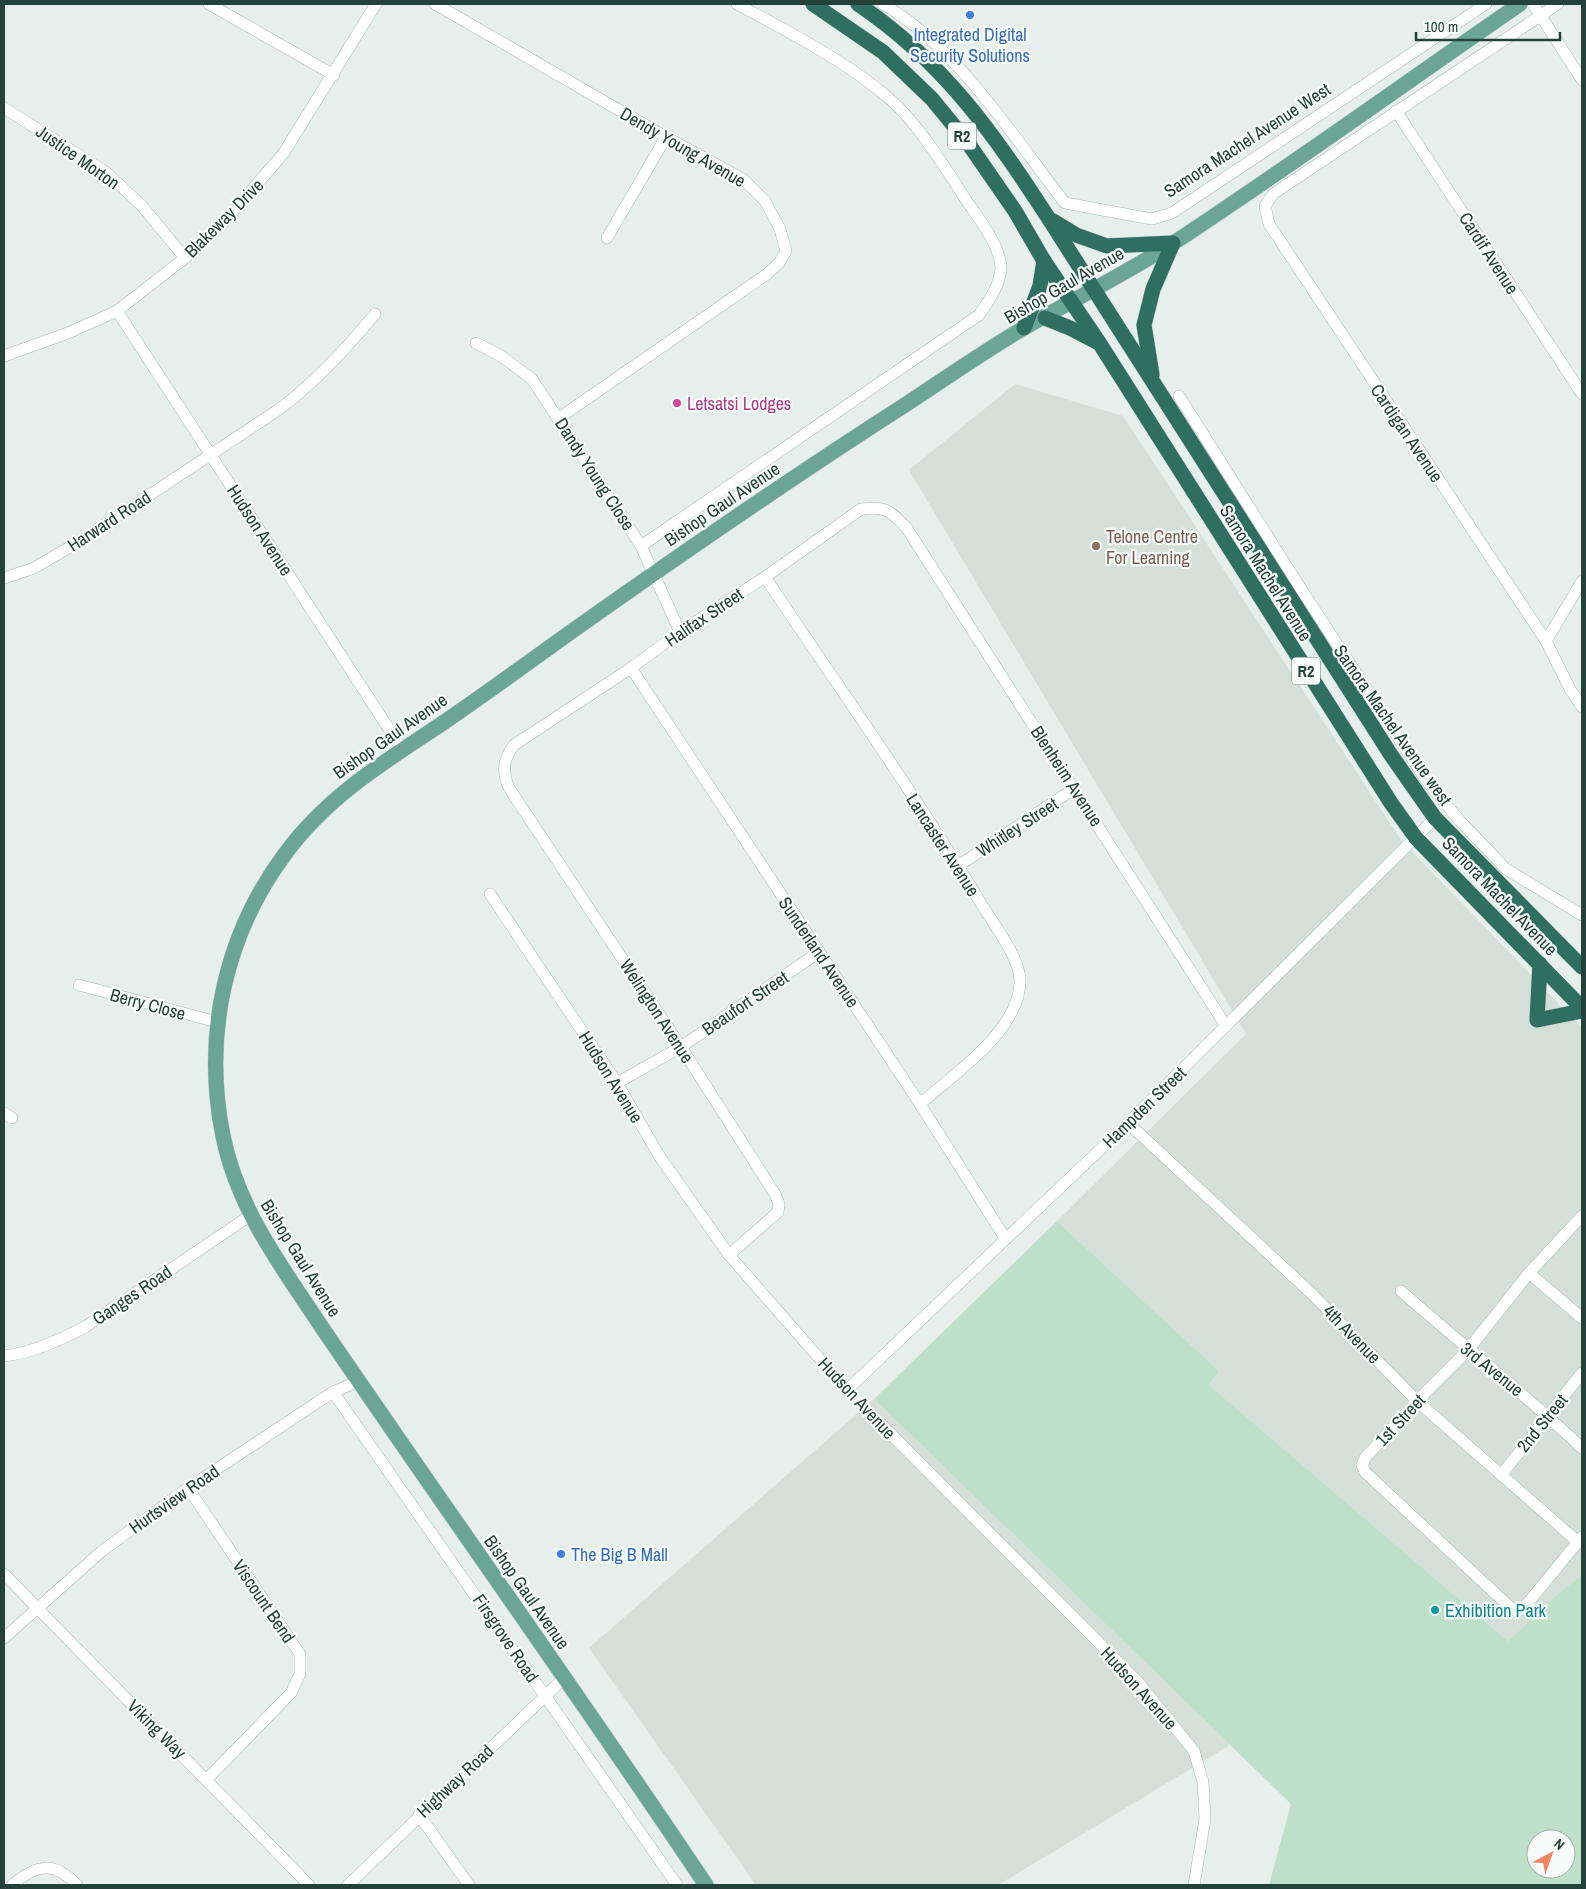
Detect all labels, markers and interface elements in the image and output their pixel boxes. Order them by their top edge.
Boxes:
marker: Integrated Digital Security Solutions [964,9,976,21]
scale bar [1416,10,1560,42]
text: 100 m [1424,16,1458,37]
place label: Integrated Digital Security Solutions [910,22,1030,68]
street label: Samora Machel Avenue West [1159,77,1335,203]
street label: Dendy Young Avenue [616,101,750,193]
street label: Justice Morton [31,119,125,195]
road number: R2 [948,122,976,150]
street label: Blakeway Drive [179,173,269,263]
street label: Cardif Avenue [1453,207,1525,299]
street label: Bishop Gaul Avenue [1000,241,1128,329]
street label: Cardigan Avenue [1365,379,1449,487]
place label: Letsatsi Lodges [687,391,791,416]
marker: Letsatsi Lodges [671,397,683,409]
street label: Dandy Young Close [549,413,641,535]
street label: Bishop Gaul Avenue [659,456,785,552]
street label: Hudson Avenue [221,480,299,580]
street label: Harward Road [62,485,156,557]
street label: Samora Machel Avenue [1214,500,1318,646]
place label: Telone Centre For Learning [1106,524,1198,570]
marker: Telone Centre For Learning [1090,540,1102,552]
street label: Halifax Street [660,582,748,652]
street label: Samora Machel Avenue west [1328,640,1458,810]
road number: R2 [1292,658,1320,684]
street label: Bishop Gaul Avenue [328,687,452,785]
street label: Blenheim Avenue [1025,721,1109,831]
street label: Lancaster Avenue [900,789,986,901]
street label: Whitley Street [971,791,1063,863]
street label: Samora Machel Avenue [1437,831,1563,961]
street label: Sunderland Avenue [773,892,865,1012]
street label: Welington Avenue [614,954,700,1068]
street label: Beaufort Street [697,965,793,1041]
street label: Berry Close [108,982,188,1026]
street label: Hudson Avenue [573,1026,649,1128]
street label: Hampden Street [1097,1061,1191,1153]
street label: Bishop Gaul Avenue [255,1194,347,1322]
street label: Ganges Road [87,1259,177,1331]
street label: 4th Avenue [1317,1299,1387,1369]
street label: 3rd Avenue [1455,1336,1529,1402]
street label: Hudson Avenue [812,1351,902,1445]
street label: 1st Street [1369,1388,1431,1452]
street label: 2nd Street [1511,1389,1573,1457]
street label: Hurtsview Road [124,1459,224,1539]
street label: Bishop Gaul Avenue [478,1530,576,1654]
place label: The Big B Mall [571,1542,668,1567]
marker: The Big B Mall [555,1548,567,1560]
street label: Viscount Bend [227,1554,301,1648]
street label: Firsgrove Road [467,1589,545,1687]
place label: Exhibition Park [1445,1598,1547,1623]
marker: Exhibition Park [1429,1604,1441,1616]
street label: Hudson Avenue [1095,1641,1183,1735]
street label: Viking Way [122,1694,193,1765]
street label: Highway Road [411,1739,499,1823]
north arrow [1526,1829,1576,1879]
text: N [1550,1835,1569,1854]

